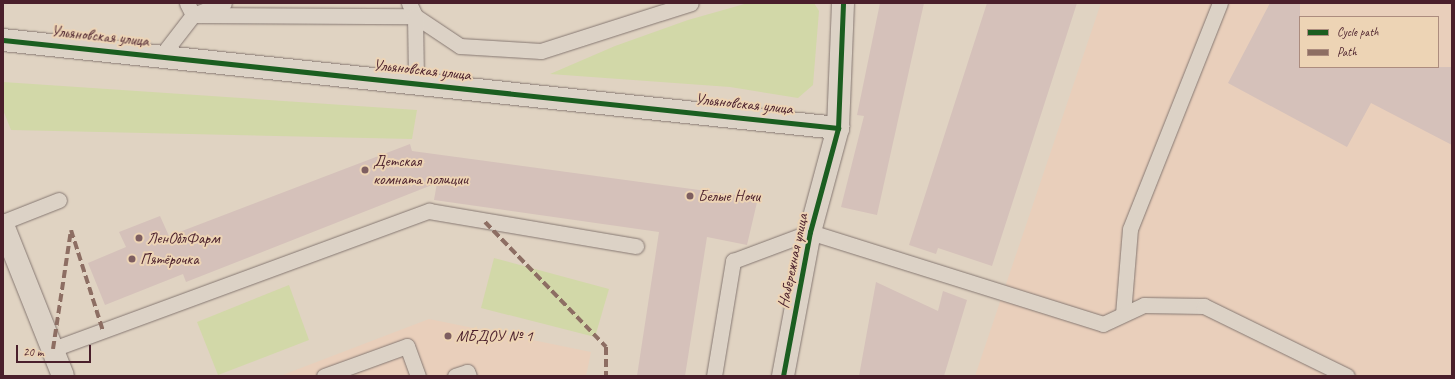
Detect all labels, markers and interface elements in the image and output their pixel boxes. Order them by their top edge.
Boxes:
legend [1299,16,1439,68]
street label: Ульяновская улица [50,21,150,51]
text: Cycle path [1337,24,1379,40]
text: Path [1337,44,1357,60]
street label: Ульяновская улица [372,55,472,85]
street label: Ульяновская улица [694,89,794,119]
place label: Детская комната полиции [373,151,467,189]
marker: Детская комната полиции [360,165,370,175]
place label: Белые Ночи [698,186,761,206]
marker: Белые Ночи [685,191,695,201]
street label: Набережная улица [773,211,813,311]
place label: ЛенОблФарм [147,228,219,248]
marker: ЛенОблФарм [134,233,144,243]
place label: Пятёрочка [140,249,199,269]
marker: Пятёрочка [127,254,137,264]
place label: МБДОУ № 1 [456,326,533,346]
marker: МБДОУ № 1 [443,331,453,341]
scale bar [18,337,93,363]
text: 20 m [23,344,43,360]

